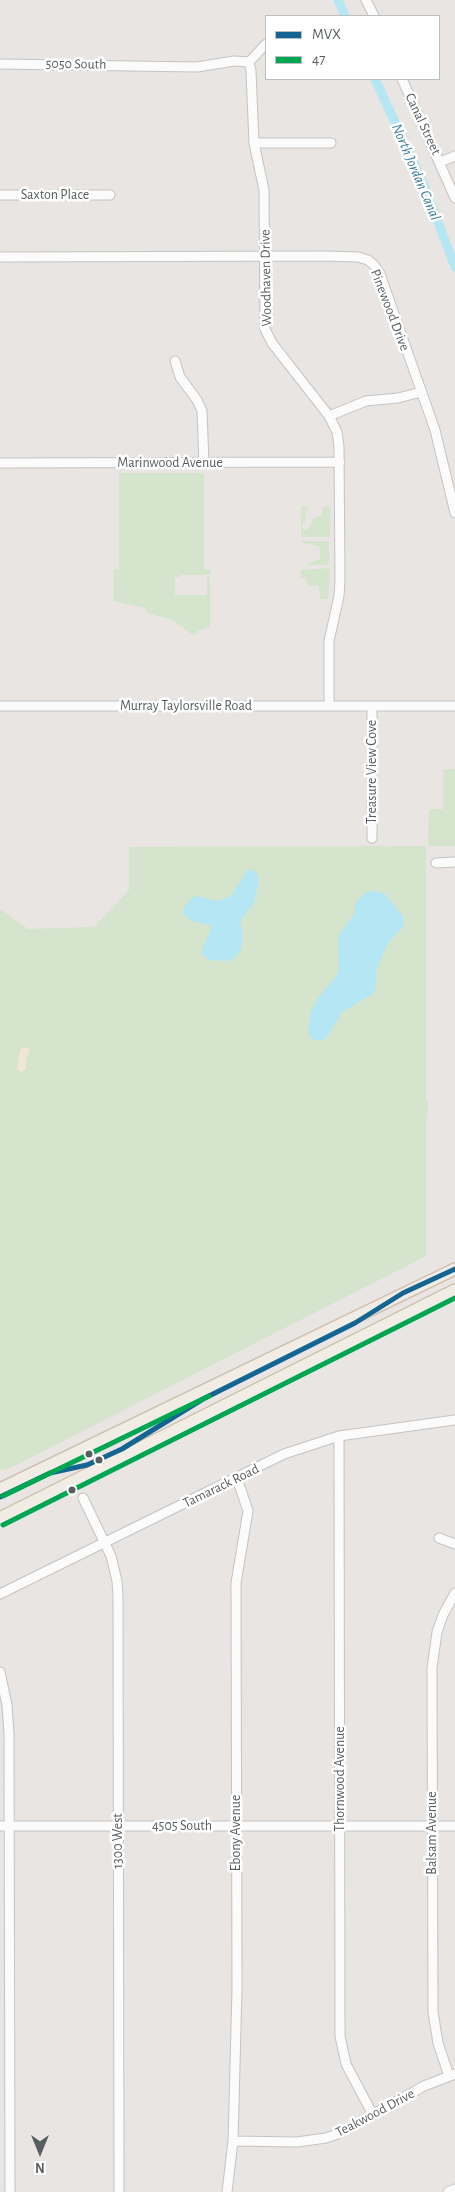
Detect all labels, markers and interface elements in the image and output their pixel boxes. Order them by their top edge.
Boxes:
legend [265,15,440,80]
text: MVX [312,27,341,42]
text: 47 [312,52,325,67]
street label: 5050 South [45,55,107,73]
street label: Canal Street [401,91,445,157]
water label: North Jordan Canal [388,121,444,223]
street label: Saxton Place [21,187,89,203]
street label: Woodhaven Drive [257,229,275,327]
street label: Pinewood Drive [367,267,413,353]
street label: Marinwood Avenue [117,455,223,471]
street label: Murray Taylorsville Road [120,698,252,714]
street label: Treasure View Cove [364,720,380,824]
unlabelled marker [84,1449,94,1459]
unlabelled marker [94,1455,104,1465]
street label: Tamarack Road [180,1460,262,1512]
unlabelled marker [67,1485,77,1495]
street label: Thornwood Avenue [332,1726,348,1832]
street label: Balsam Avenue [424,1791,440,1875]
street label: Ebony Avenue [228,1795,244,1871]
street label: 1300 West [110,1813,126,1869]
street label: 4505 South [152,1818,212,1834]
street label: Teakwood Drive [333,2085,417,2141]
north arrow [15,2127,65,2177]
text: N [35,2160,45,2174]

